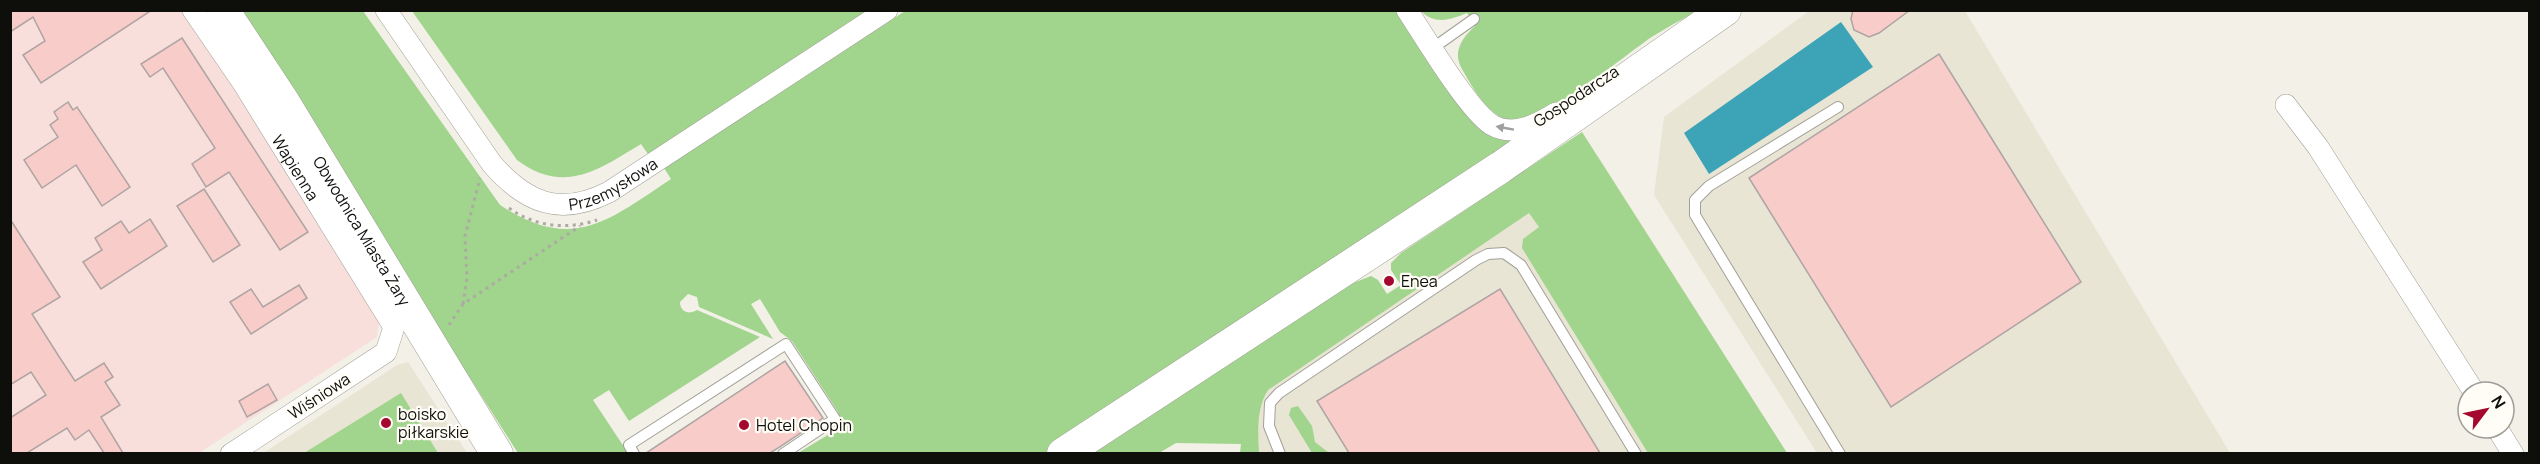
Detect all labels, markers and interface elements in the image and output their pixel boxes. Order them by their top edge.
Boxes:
street label: Gospodarcza [1529,60,1623,132]
one-way arrow [1495,123,1514,132]
street label: Wapienna [267,131,324,205]
street label: Obwodnica Miasta Żary [308,152,416,311]
street label: Przemysłowa [567,152,662,215]
place label: Enea [1401,270,1438,292]
marker: Enea [1382,274,1396,288]
street label: Wiśniowa [284,368,354,424]
north arrow [2456,380,2516,440]
text: N [2486,391,2511,413]
place label: boisko piłkarskie [398,403,469,443]
place label: Hotel Chopin [756,414,852,436]
marker: boisko piłkarskie [379,416,393,430]
marker: Hotel Chopin [737,418,751,432]

